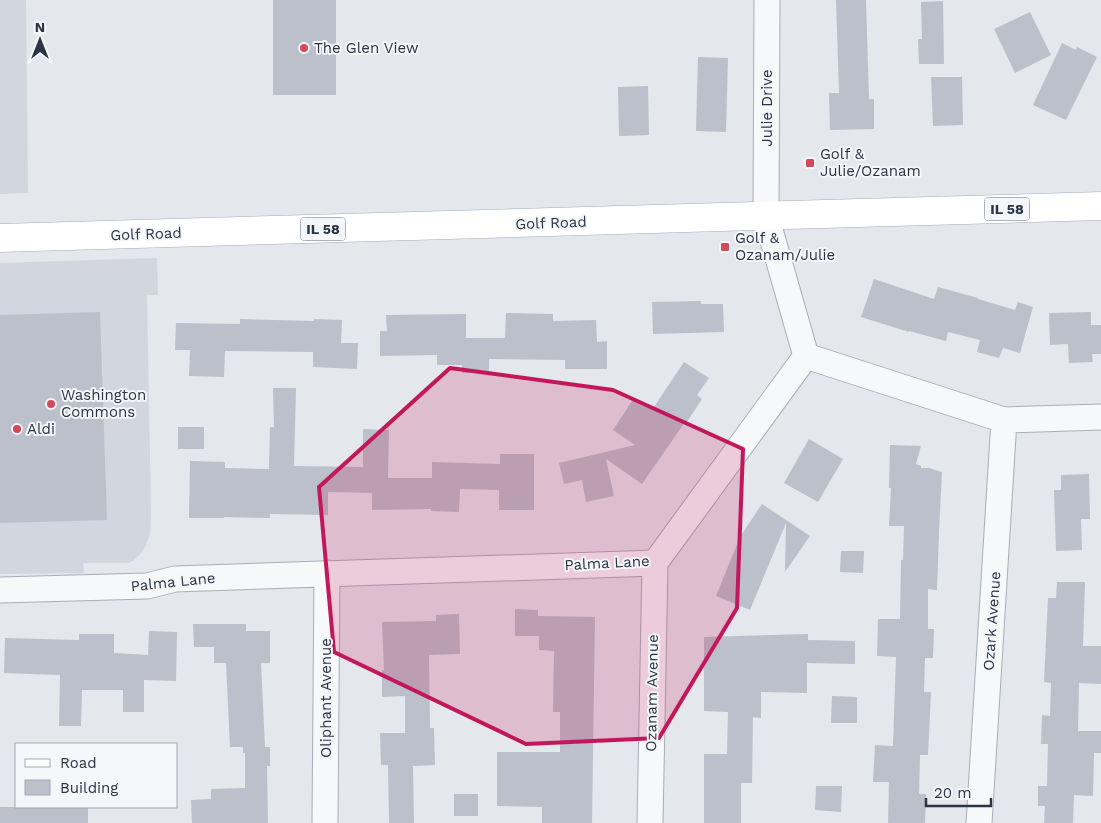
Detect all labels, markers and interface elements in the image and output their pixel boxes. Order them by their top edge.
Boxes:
north arrow [15,15,65,65]
text: N [35,19,45,35]
place label: The Glen View [314,39,419,57]
marker: The Glen View [298,42,310,54]
street label: Julie Drive [758,69,776,147]
place label: Golf & Julie/Ozanam [820,145,921,180]
marker: Golf & Julie/Ozanam [804,157,816,169]
road number: IL 58 [984,198,1030,220]
street label: Golf Road [515,213,587,233]
road number: IL 58 [300,218,346,240]
street label: Golf Road [110,224,182,244]
place label: Golf & Ozanam/Julie [735,229,835,264]
marker: Golf & Ozanam/Julie [719,241,731,253]
place label: Washington Commons [61,386,146,421]
marker: Washington Commons [45,398,57,410]
place label: Aldi [27,420,55,438]
marker: Aldi [11,423,23,435]
street label: Palma Lane [564,552,650,574]
street label: Palma Lane [130,569,216,595]
street label: Ozark Avenue [980,571,1004,671]
street label: Ozanam Avenue [642,634,662,752]
street label: Oliphant Avenue [317,638,335,758]
legend [15,743,178,808]
text: Road [60,754,97,772]
scale bar [926,776,991,808]
text: Building [60,779,118,797]
text: 20 m [934,784,972,802]

